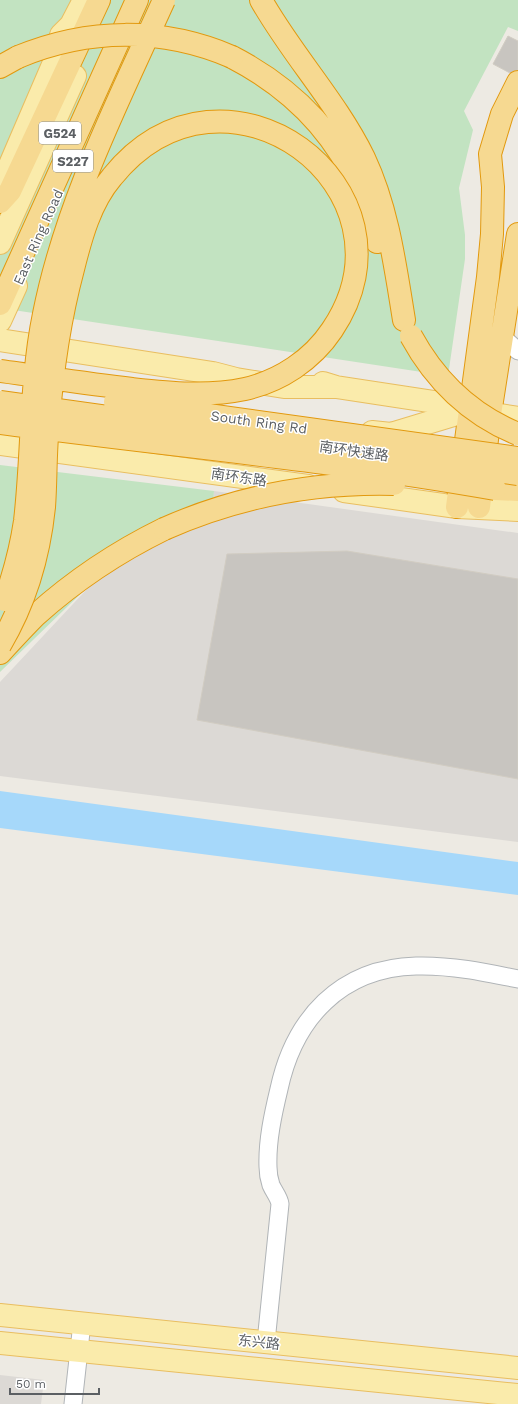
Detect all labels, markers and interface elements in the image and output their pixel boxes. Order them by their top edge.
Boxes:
road number: G524 [39,122,81,144]
road number: S227 [53,150,93,172]
street label: East Ring Road [10,187,66,287]
street label: South Ring Rd [210,407,308,437]
street label: 南环快速路 [318,438,390,464]
street label: 南环东路 [210,465,268,489]
street label: 东兴路 [237,1332,281,1352]
scale bar [10,1370,99,1396]
text: 50 m [16,1377,46,1391]

